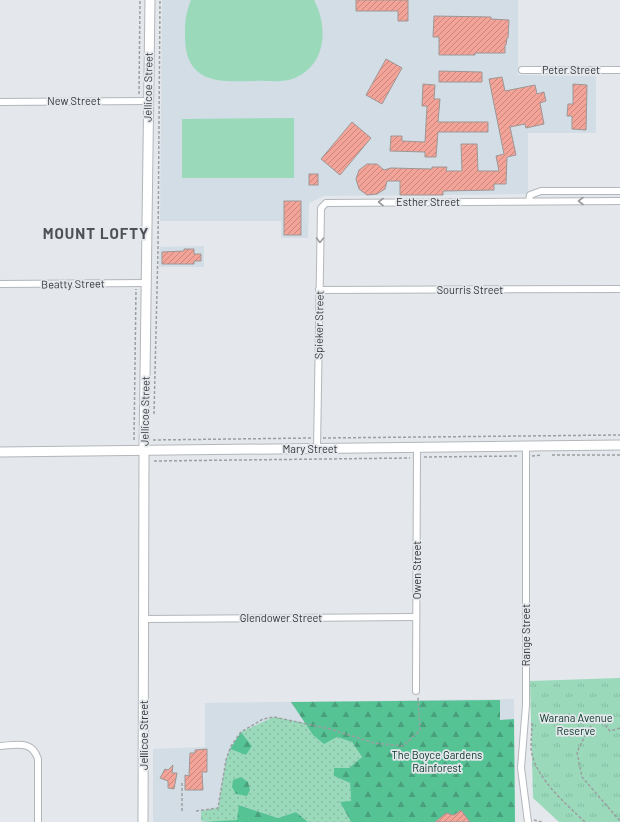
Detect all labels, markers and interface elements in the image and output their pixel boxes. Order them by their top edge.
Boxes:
street label: Jellicoe Street [140,52,155,122]
street label: Peter Street [542,63,600,76]
street label: New Street [47,94,101,107]
street label: Esther Street [396,195,460,208]
one-way arrow [578,197,584,205]
one-way arrow [378,198,384,206]
district label: MOUNT LOFTY [43,224,149,242]
one-way arrow [316,237,325,243]
street label: Beatty Street [41,276,105,291]
street label: Sourris Street [437,283,503,296]
street label: Spieker Street [311,291,326,359]
street label: Jellicoe Street [137,376,152,446]
street label: Mary Street [282,442,338,455]
street label: Owen Street [410,541,423,599]
street label: Range Street [519,604,532,666]
street label: Glendower Street [240,611,322,624]
street label: Jellicoe Street [137,700,150,770]
park label: Warana Avenue Reserve [539,711,613,737]
park label: The Boyce Gardens Rainforest [392,748,482,774]

